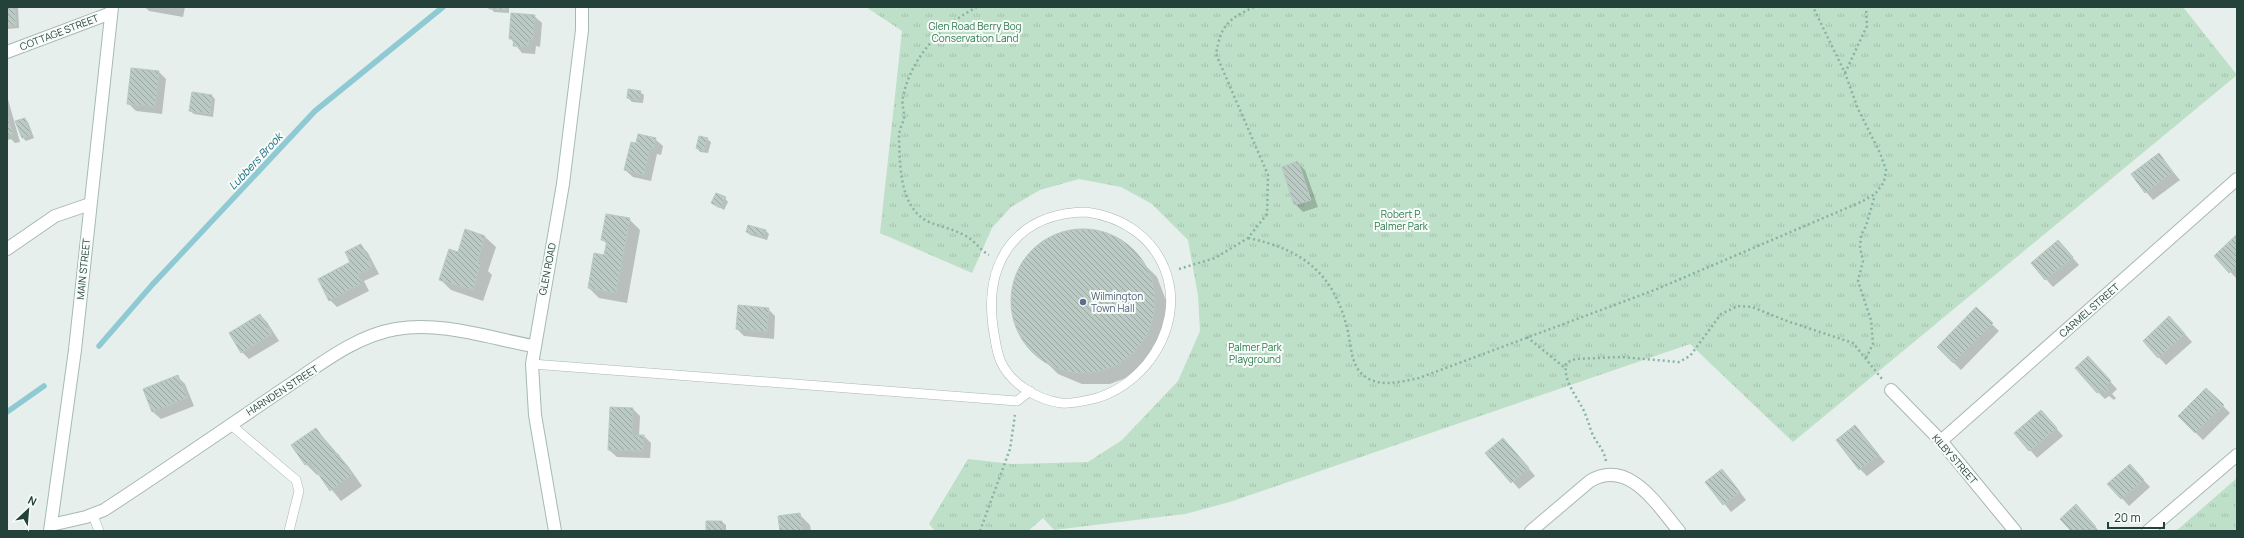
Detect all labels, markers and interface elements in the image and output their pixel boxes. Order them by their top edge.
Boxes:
street label: COTTAGE STREET [18,11,100,53]
park label: Glen Road Berry Bog Conservation Land [928,19,1022,45]
water label: Lubbers Brook [225,128,286,193]
park label: Robert P. Palmer Park [1374,207,1429,233]
street label: MAIN STREET [73,238,93,300]
street label: GLEN ROAD [535,241,559,296]
street label: CARMEL STREET [2056,280,2122,340]
place label: Wilmington Town Hall [1091,289,1143,315]
marker: Wilmington Town Hall [1078,297,1088,307]
park label: Palmer Park Playground [1228,340,1283,366]
street label: HARNDEN STREET [243,361,321,419]
street label: KILBY STREET [1929,431,1981,487]
north arrow [8,490,48,530]
text: N [26,492,40,509]
scale bar [2108,504,2164,530]
text: 20 m [2114,509,2141,526]

